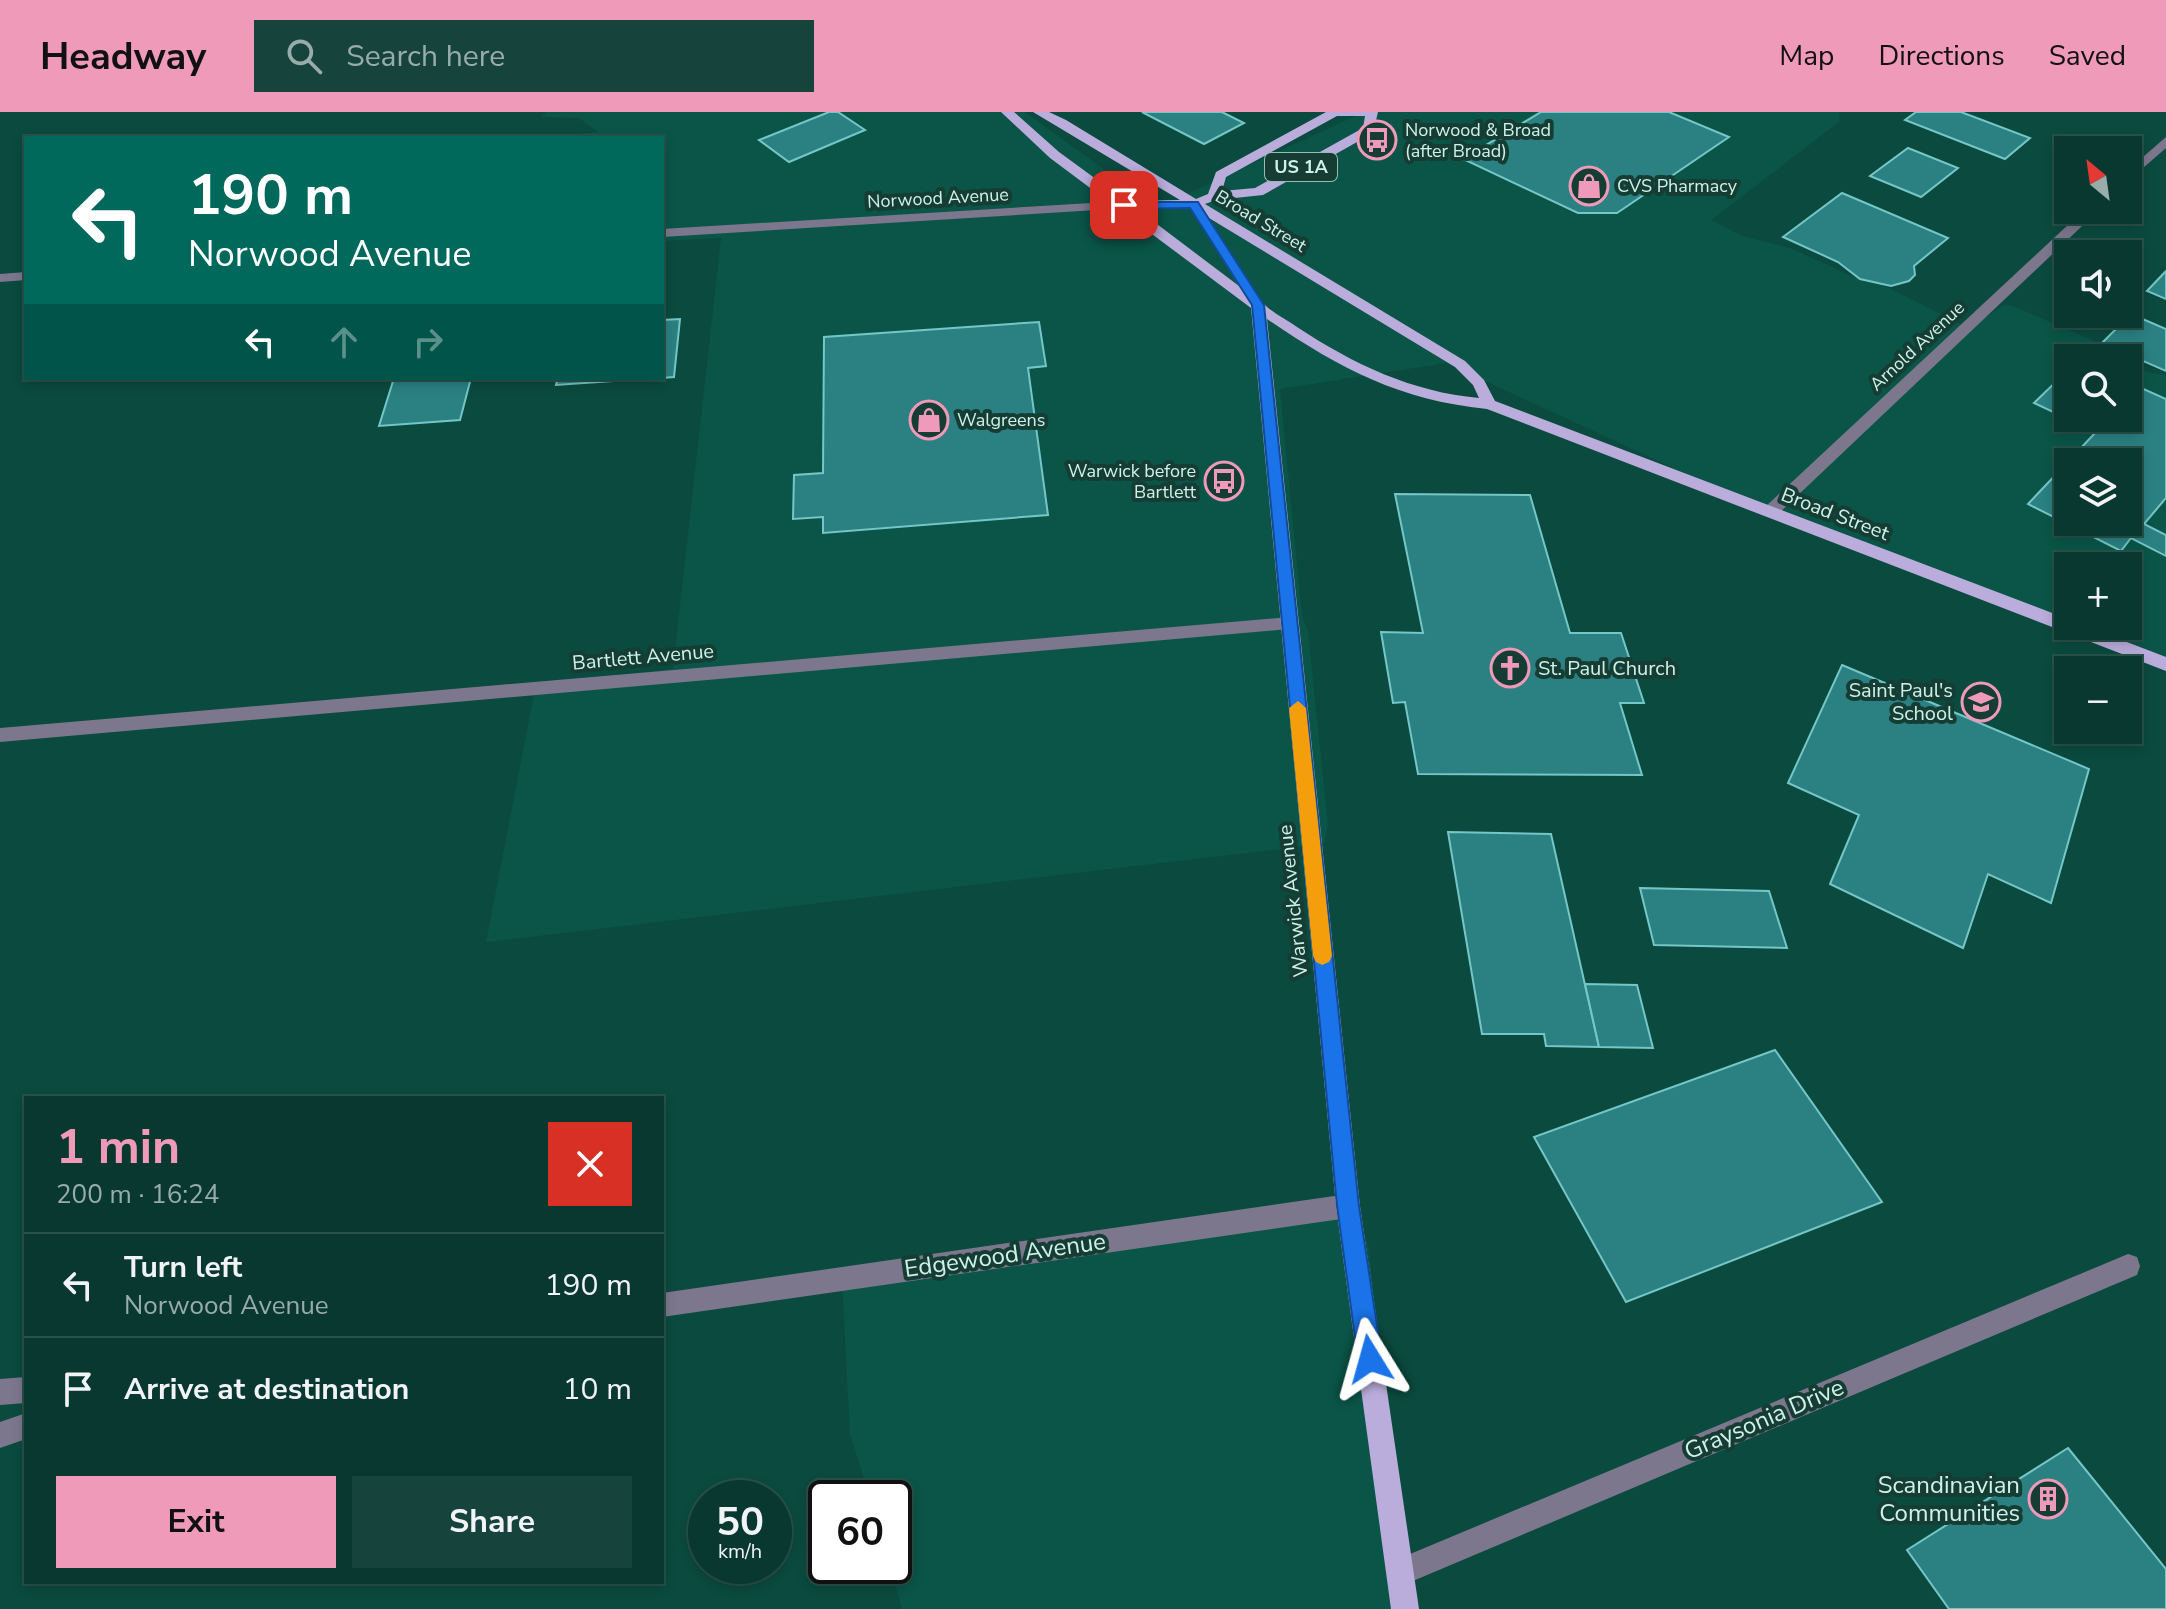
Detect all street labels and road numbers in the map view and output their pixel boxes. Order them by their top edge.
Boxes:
road number: US 1A [1265,153,1337,181]
street label: Norwood Avenue [867,182,1009,214]
street label: Broad Street [1211,184,1312,258]
street label: Arnold Avenue [1864,296,1970,396]
street label: Broad Street [1777,481,1894,547]
street label: Bartlett Avenue [571,637,715,677]
street label: Warwick Avenue [1272,823,1314,979]
street label: Edgewood Avenue [902,1225,1108,1285]
street label: Graysonia Drive [1679,1371,1849,1467]

